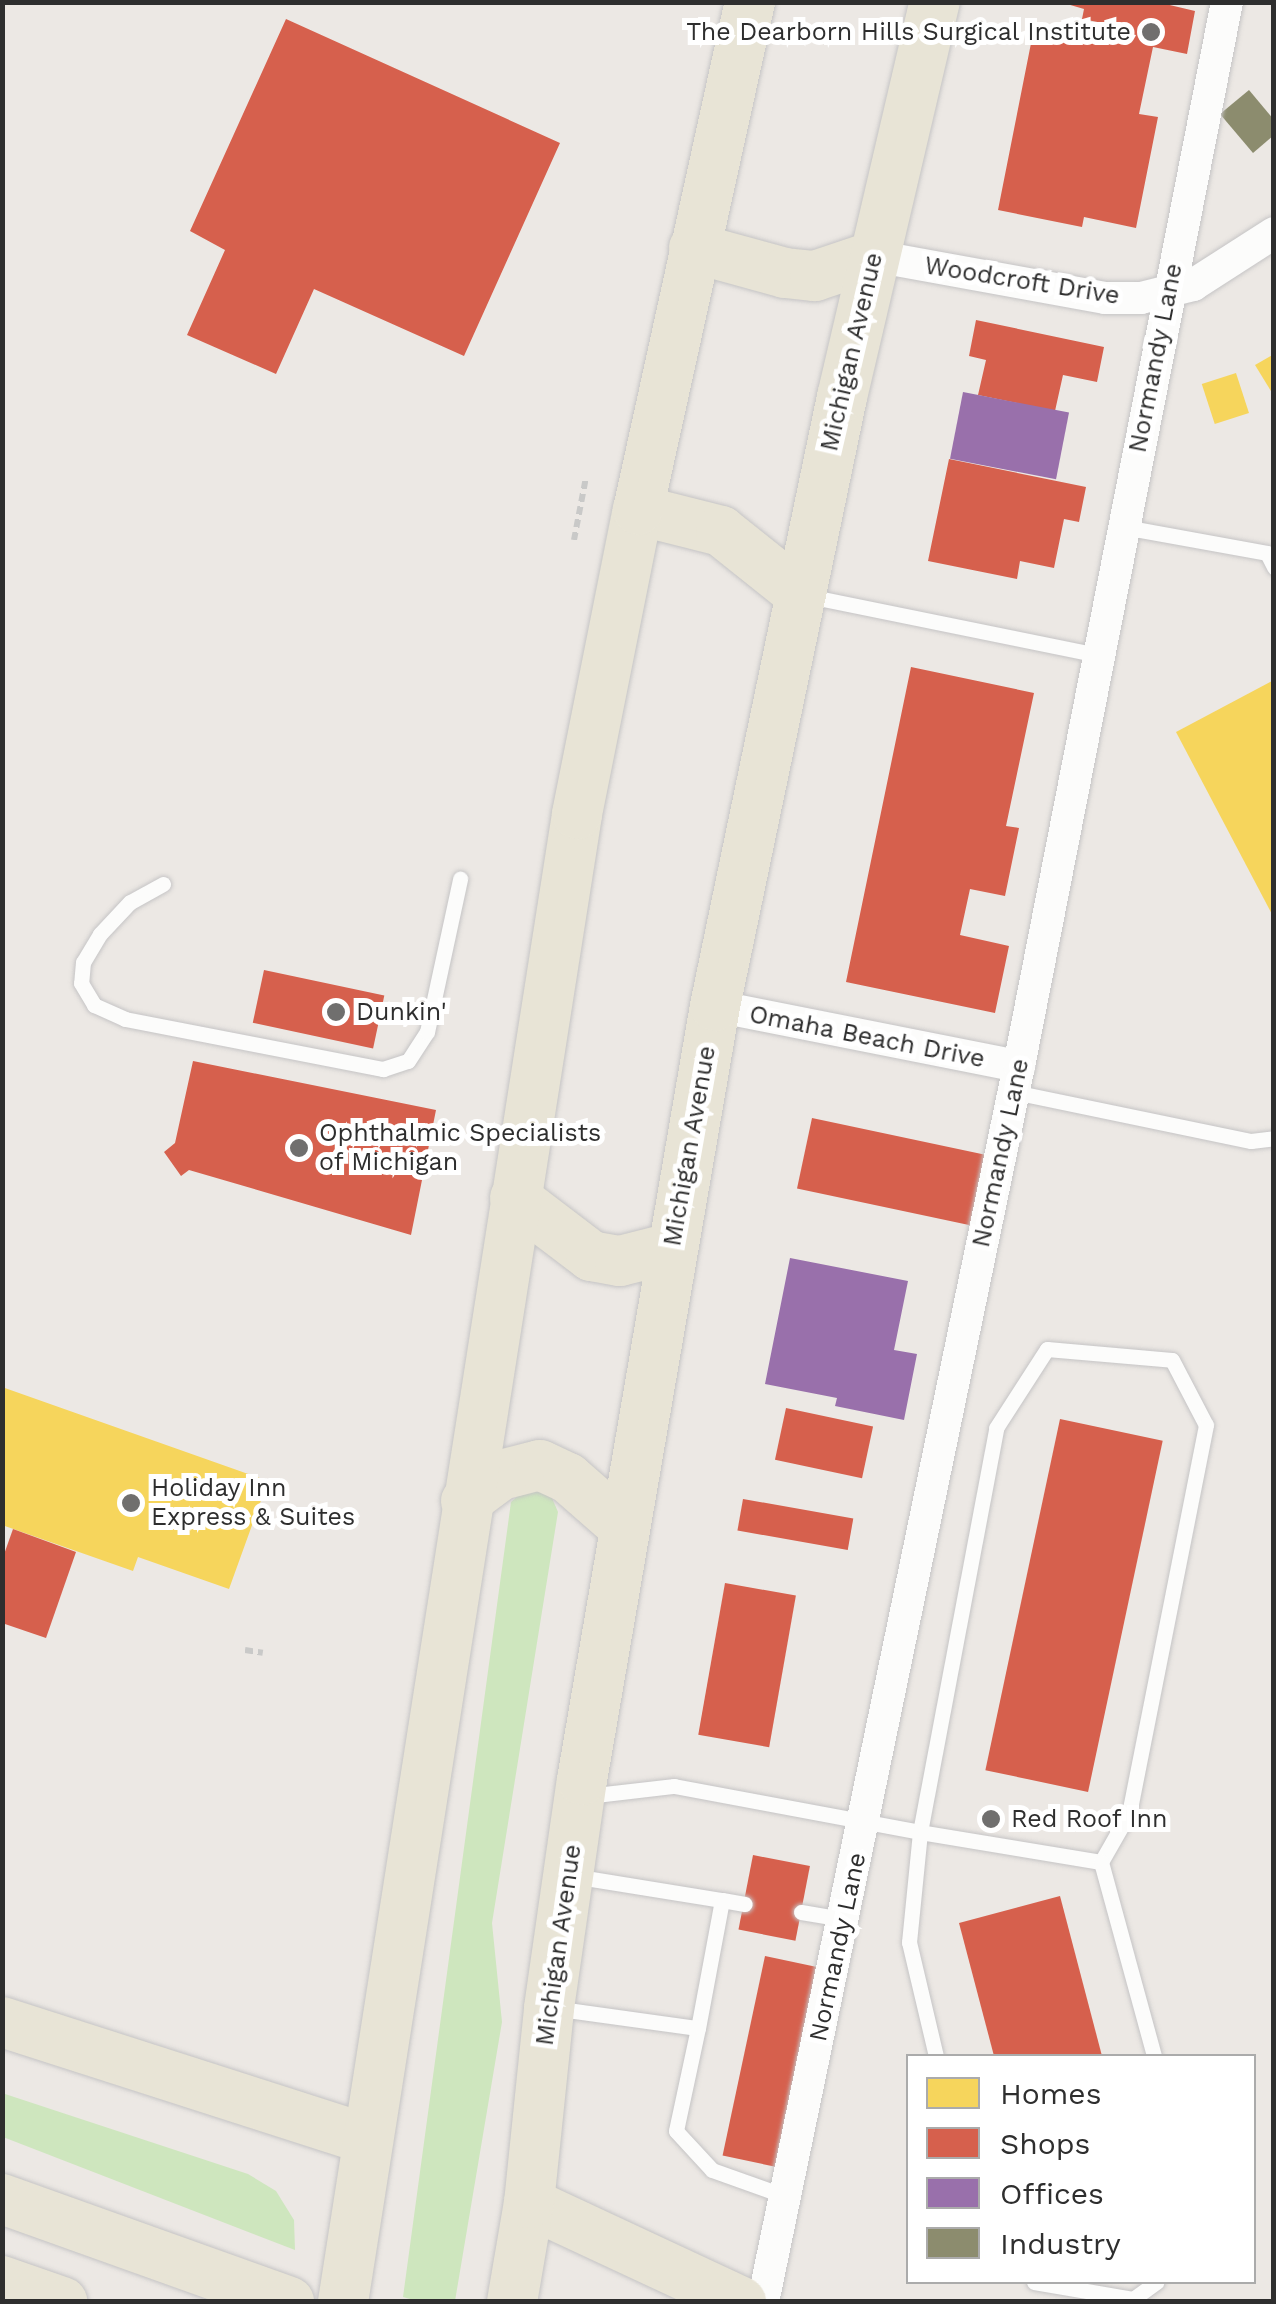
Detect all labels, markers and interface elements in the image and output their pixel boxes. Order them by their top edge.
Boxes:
place label: The Dearborn Hills Surgical Institute [685,17,1131,47]
marker: The Dearborn Hills Surgical Institute [1140,21,1162,43]
street label: Michigan Avenue [814,249,890,455]
street label: Woodcroft Drive [922,251,1122,311]
street label: Normandy Lane [1123,260,1189,456]
place label: Dunkin' [356,997,446,1027]
street label: Omaha Beach Drive [746,999,988,1075]
marker: Dunkin' [325,1001,347,1023]
street label: Michigan Avenue [658,1043,722,1249]
street label: Normandy Lane [966,1056,1036,1250]
place label: Ophthalmic Specialists of Michigan [319,1119,601,1178]
marker: Ophthalmic Specialists of Michigan [288,1137,310,1159]
place label: Holiday Inn Express & Suites [151,1474,355,1533]
marker: Holiday Inn Express & Suites [120,1492,142,1514]
place label: Red Roof Inn [1011,1804,1168,1834]
marker: Red Roof Inn [980,1808,1002,1830]
street label: Michigan Avenue [530,1842,588,2048]
street label: Normandy Lane [803,1850,873,2044]
legend [906,2054,1256,2284]
text: Homes [1000,2076,1102,2111]
text: Shops [1000,2126,1090,2161]
text: Offices [1000,2176,1104,2211]
text: Industry [1000,2226,1121,2261]

